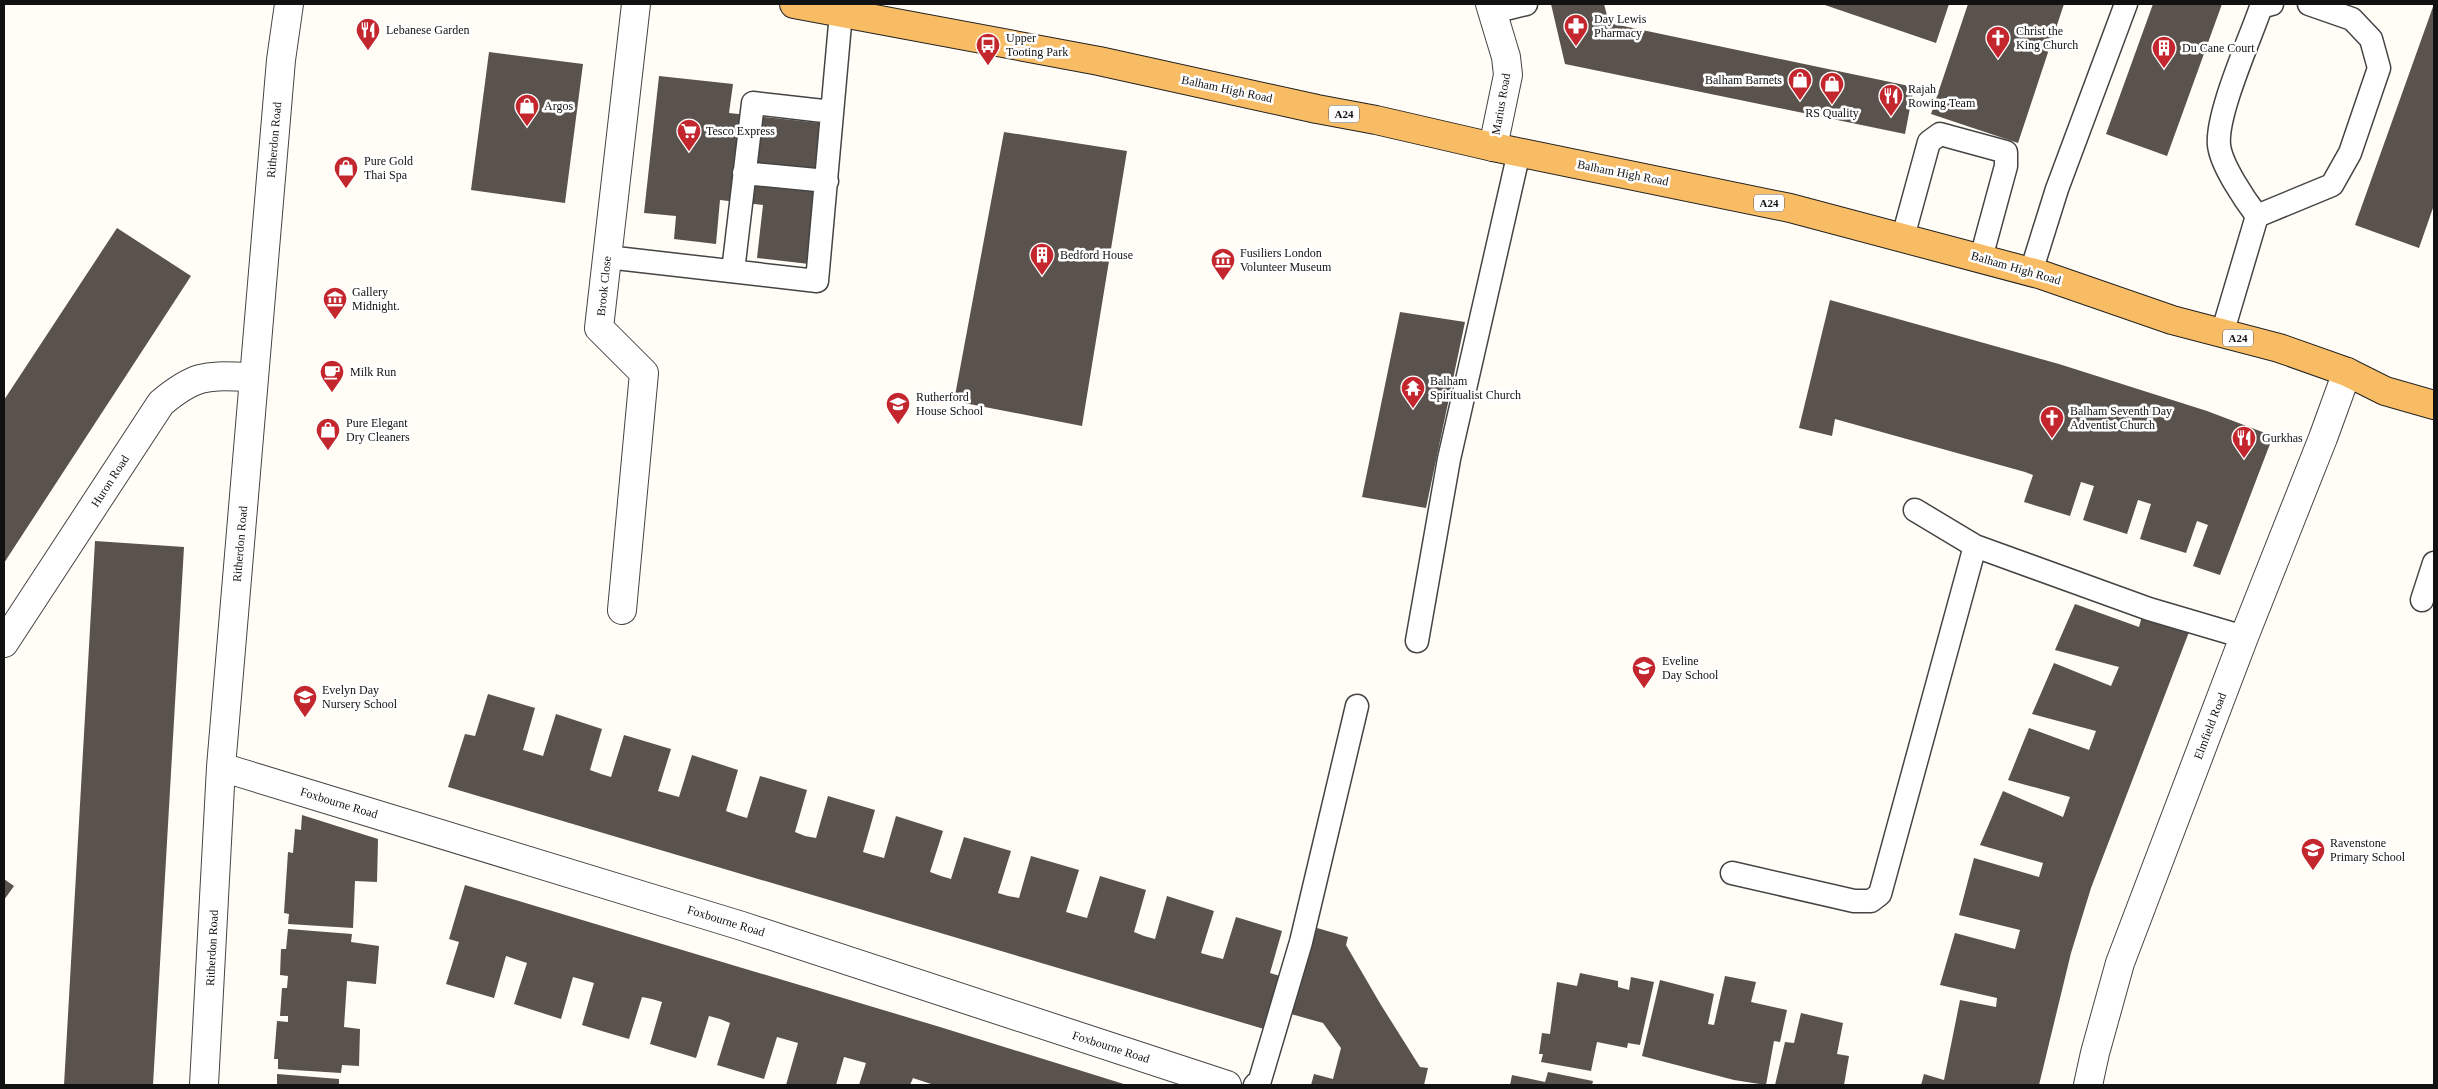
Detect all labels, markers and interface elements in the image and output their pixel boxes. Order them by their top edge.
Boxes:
place label: Day Lewis Pharmacy [1594,12,1647,40]
pharmacy icon: Day Lewis Pharmacy [1563,13,1589,47]
restaurant icon: Lebanese Garden [355,17,381,51]
place label: Lebanese Garden [386,23,470,37]
place label: Christ the King Church [2016,24,2078,52]
church icon: Christ the King Church [1985,25,2011,59]
place label: Upper Tooting Park [1006,31,1068,59]
bus stop icon: Upper Tooting Park [975,32,1001,66]
building icon: Du Cane Court [2151,35,2177,69]
place label: Du Cane Court [2182,41,2255,55]
shop icon: Balham Barnets [1787,67,1813,101]
shop icon: RS Quality [1819,71,1845,105]
street label: Marius Road [1489,72,1513,136]
street label: Balham High Road [1180,73,1274,105]
place label: Balham Barnets [1705,73,1782,87]
place label: Rajah Rowing Team [1908,82,1976,110]
restaurant icon: Rajah Rowing Team [1878,83,1904,117]
shop icon: Argos [514,93,540,127]
place label: Argos [544,99,573,113]
street label: Ritherdon Road [264,101,284,179]
road number: A24 [1329,106,1359,122]
place label: RS Quality [1805,106,1859,120]
supermarket icon: Tesco Express [676,118,702,152]
place label: Tesco Express [706,124,775,138]
place label: Pure Gold Thai Spa [364,154,413,182]
shop icon: Pure Gold Thai Spa [333,155,359,189]
street label: Balham High Road [1576,157,1670,189]
road number: A24 [1754,194,1784,212]
building icon: Bedford House [1029,242,1055,276]
place label: Fusiliers London Volunteer Museum [1240,246,1332,274]
museum icon: Fusiliers London Volunteer Museum [1210,247,1236,281]
place label: Bedford House [1060,248,1133,262]
street label: Balham High Road [1970,249,2062,287]
street label: Brook Close [594,255,614,317]
place label: Gallery Midnight. [352,285,400,313]
museum icon: Gallery Midnight. [322,286,348,320]
road number: A24 [2223,329,2253,346]
cafe icon: Milk Run [319,359,345,393]
place label: Milk Run [350,365,396,379]
place label: Balham Spiritualist Church [1430,374,1521,402]
temple icon: Balham Spiritualist Church [1400,375,1426,409]
place label: Rutherford House School [916,390,984,418]
school or university icon: Rutherford House School [885,391,911,425]
place label: Balham Seventh Day Adventist Church [2070,404,2172,432]
church icon: Balham Seventh Day Adventist Church [2039,405,2065,439]
place label: Pure Elegant Dry Cleaners [346,416,410,444]
shop icon: Pure Elegant Dry Cleaners [315,417,341,451]
restaurant icon: Gurkhas [2231,425,2257,459]
place label: Gurkhas [2262,431,2303,445]
street label: Huron Road [88,452,132,510]
street label: Ritherdon Road [230,505,250,583]
place label: Eveline Day School [1662,654,1719,682]
school or university icon: Eveline Day School [1631,655,1657,689]
place label: Evelyn Day Nursery School [322,683,398,711]
school or university icon: Evelyn Day Nursery School [292,684,318,718]
street label: Elmfield Road [2191,691,2229,761]
street label: Foxbourne Road [299,785,379,821]
place label: Ravenstone Primary School [2330,836,2406,864]
school or university icon: Ravenstone Primary School [2300,837,2326,871]
street label: Foxbourne Road [686,903,766,939]
street label: Ritherdon Road [203,910,221,986]
street label: Foxbourne Road [1071,1028,1151,1066]

